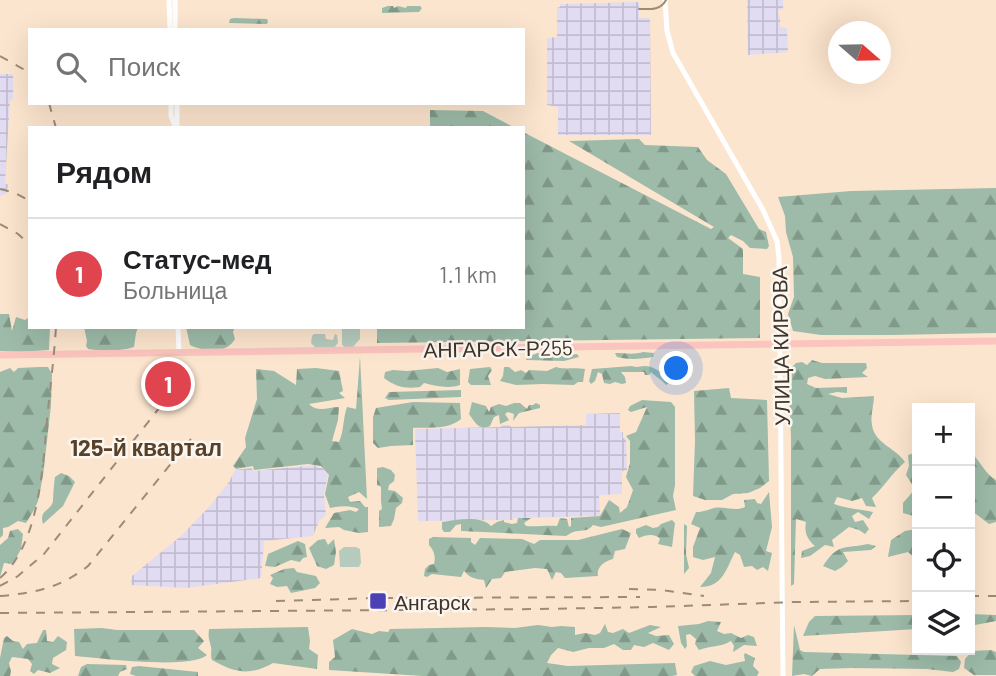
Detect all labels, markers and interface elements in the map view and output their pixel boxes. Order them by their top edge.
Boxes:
north arrow [828,21,891,84]
search box [28,28,525,105]
icon: search [52,48,90,86]
text: Поиск [108,50,180,81]
text: Рядом [56,153,152,189]
text: Статус-мед [123,243,271,274]
text: 1 [75,260,83,288]
text: 1.1 km [439,260,497,288]
street label: УЛИЦА КИРОВА [766,266,794,426]
text: Больница [123,276,227,304]
street label: АНГАРСК-Р255 [423,334,573,362]
your location [659,351,693,385]
pin: 1 [145,358,191,410]
map controls [912,403,975,655]
button: + [912,403,975,466]
district label: 125-й квартал [70,433,222,461]
button: − [912,466,975,529]
button: locate [912,529,975,592]
place label: Ангарск [394,589,471,614]
marker: Ангарск [368,591,388,611]
button: layers [912,592,975,655]

